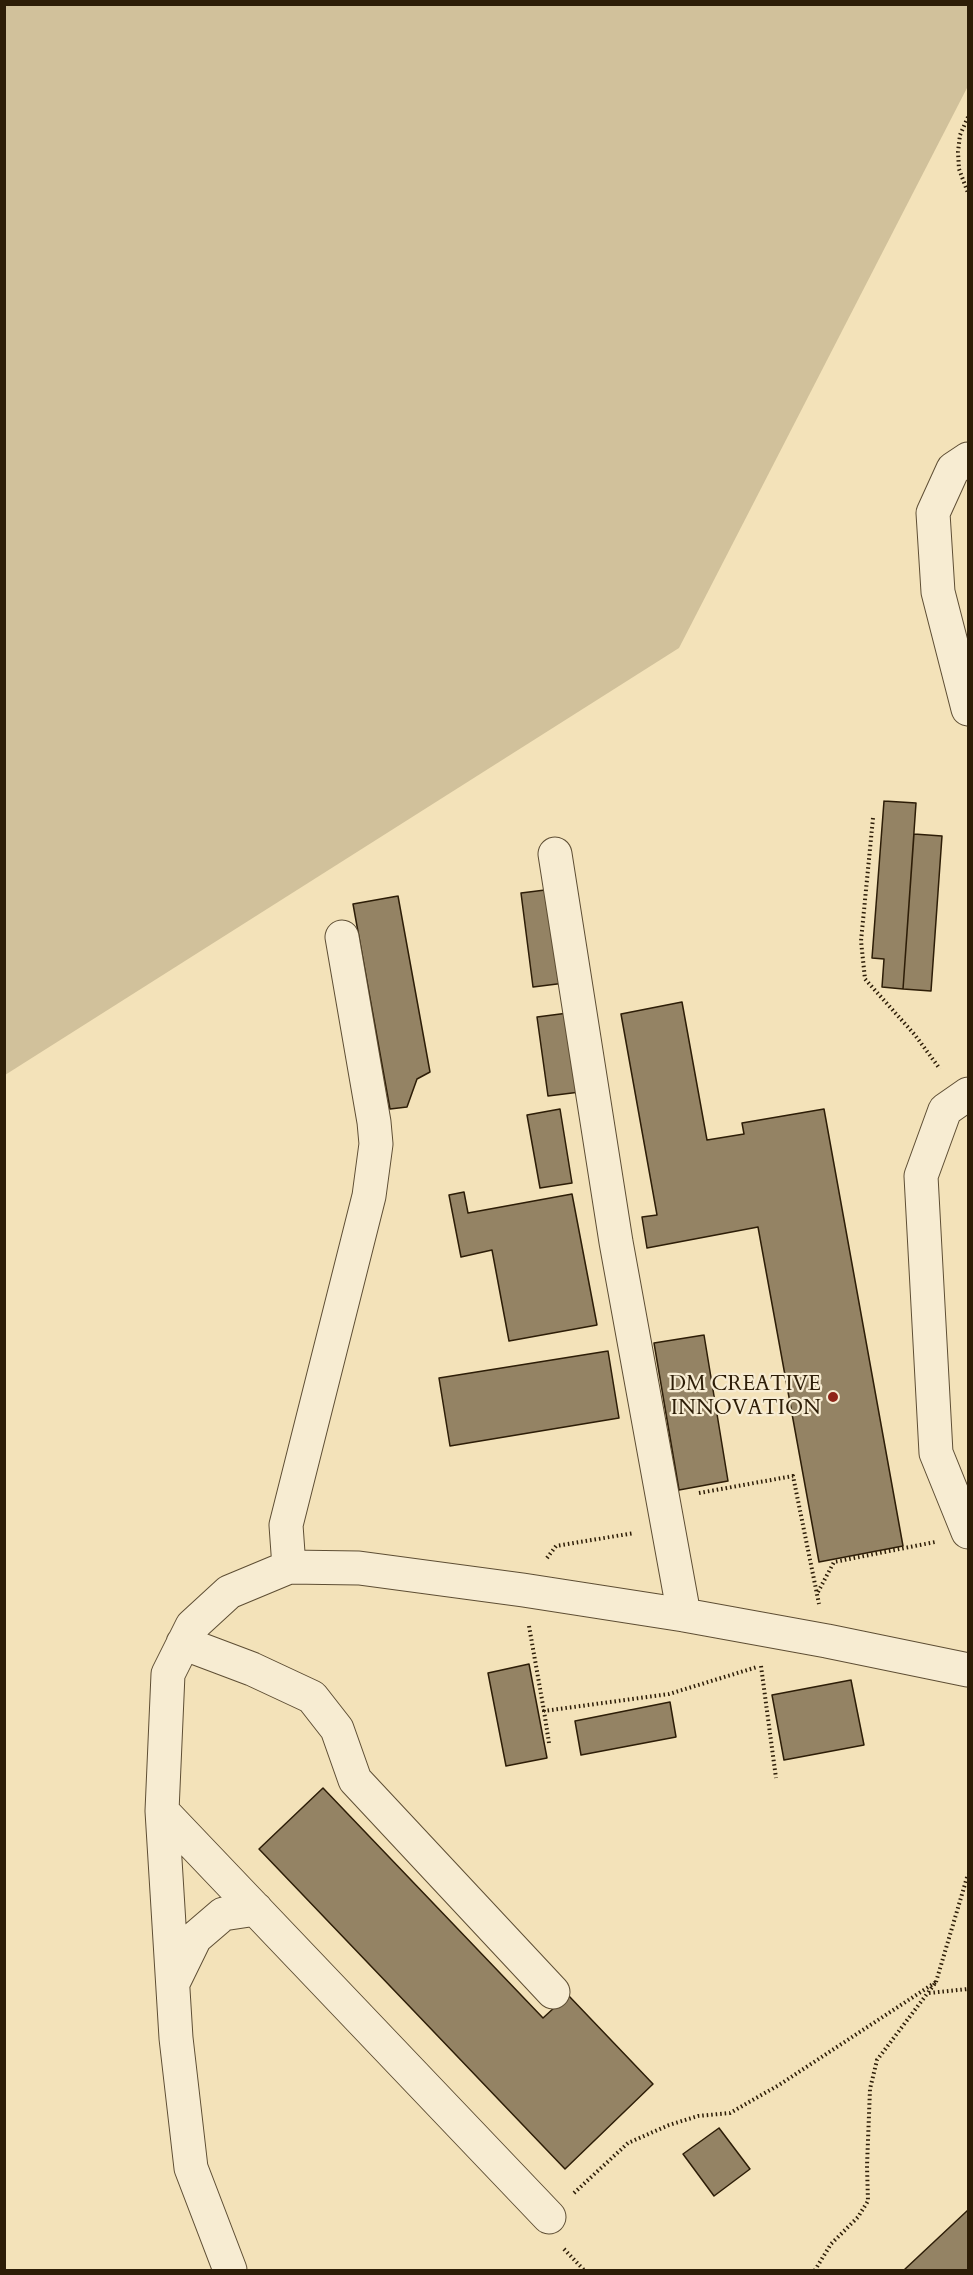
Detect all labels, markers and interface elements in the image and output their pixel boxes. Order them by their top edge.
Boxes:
place label: DM CREATIVE INNOVATION [669,1372,821,1422]
marker: DM CREATIVE INNOVATION [826,1390,840,1404]

